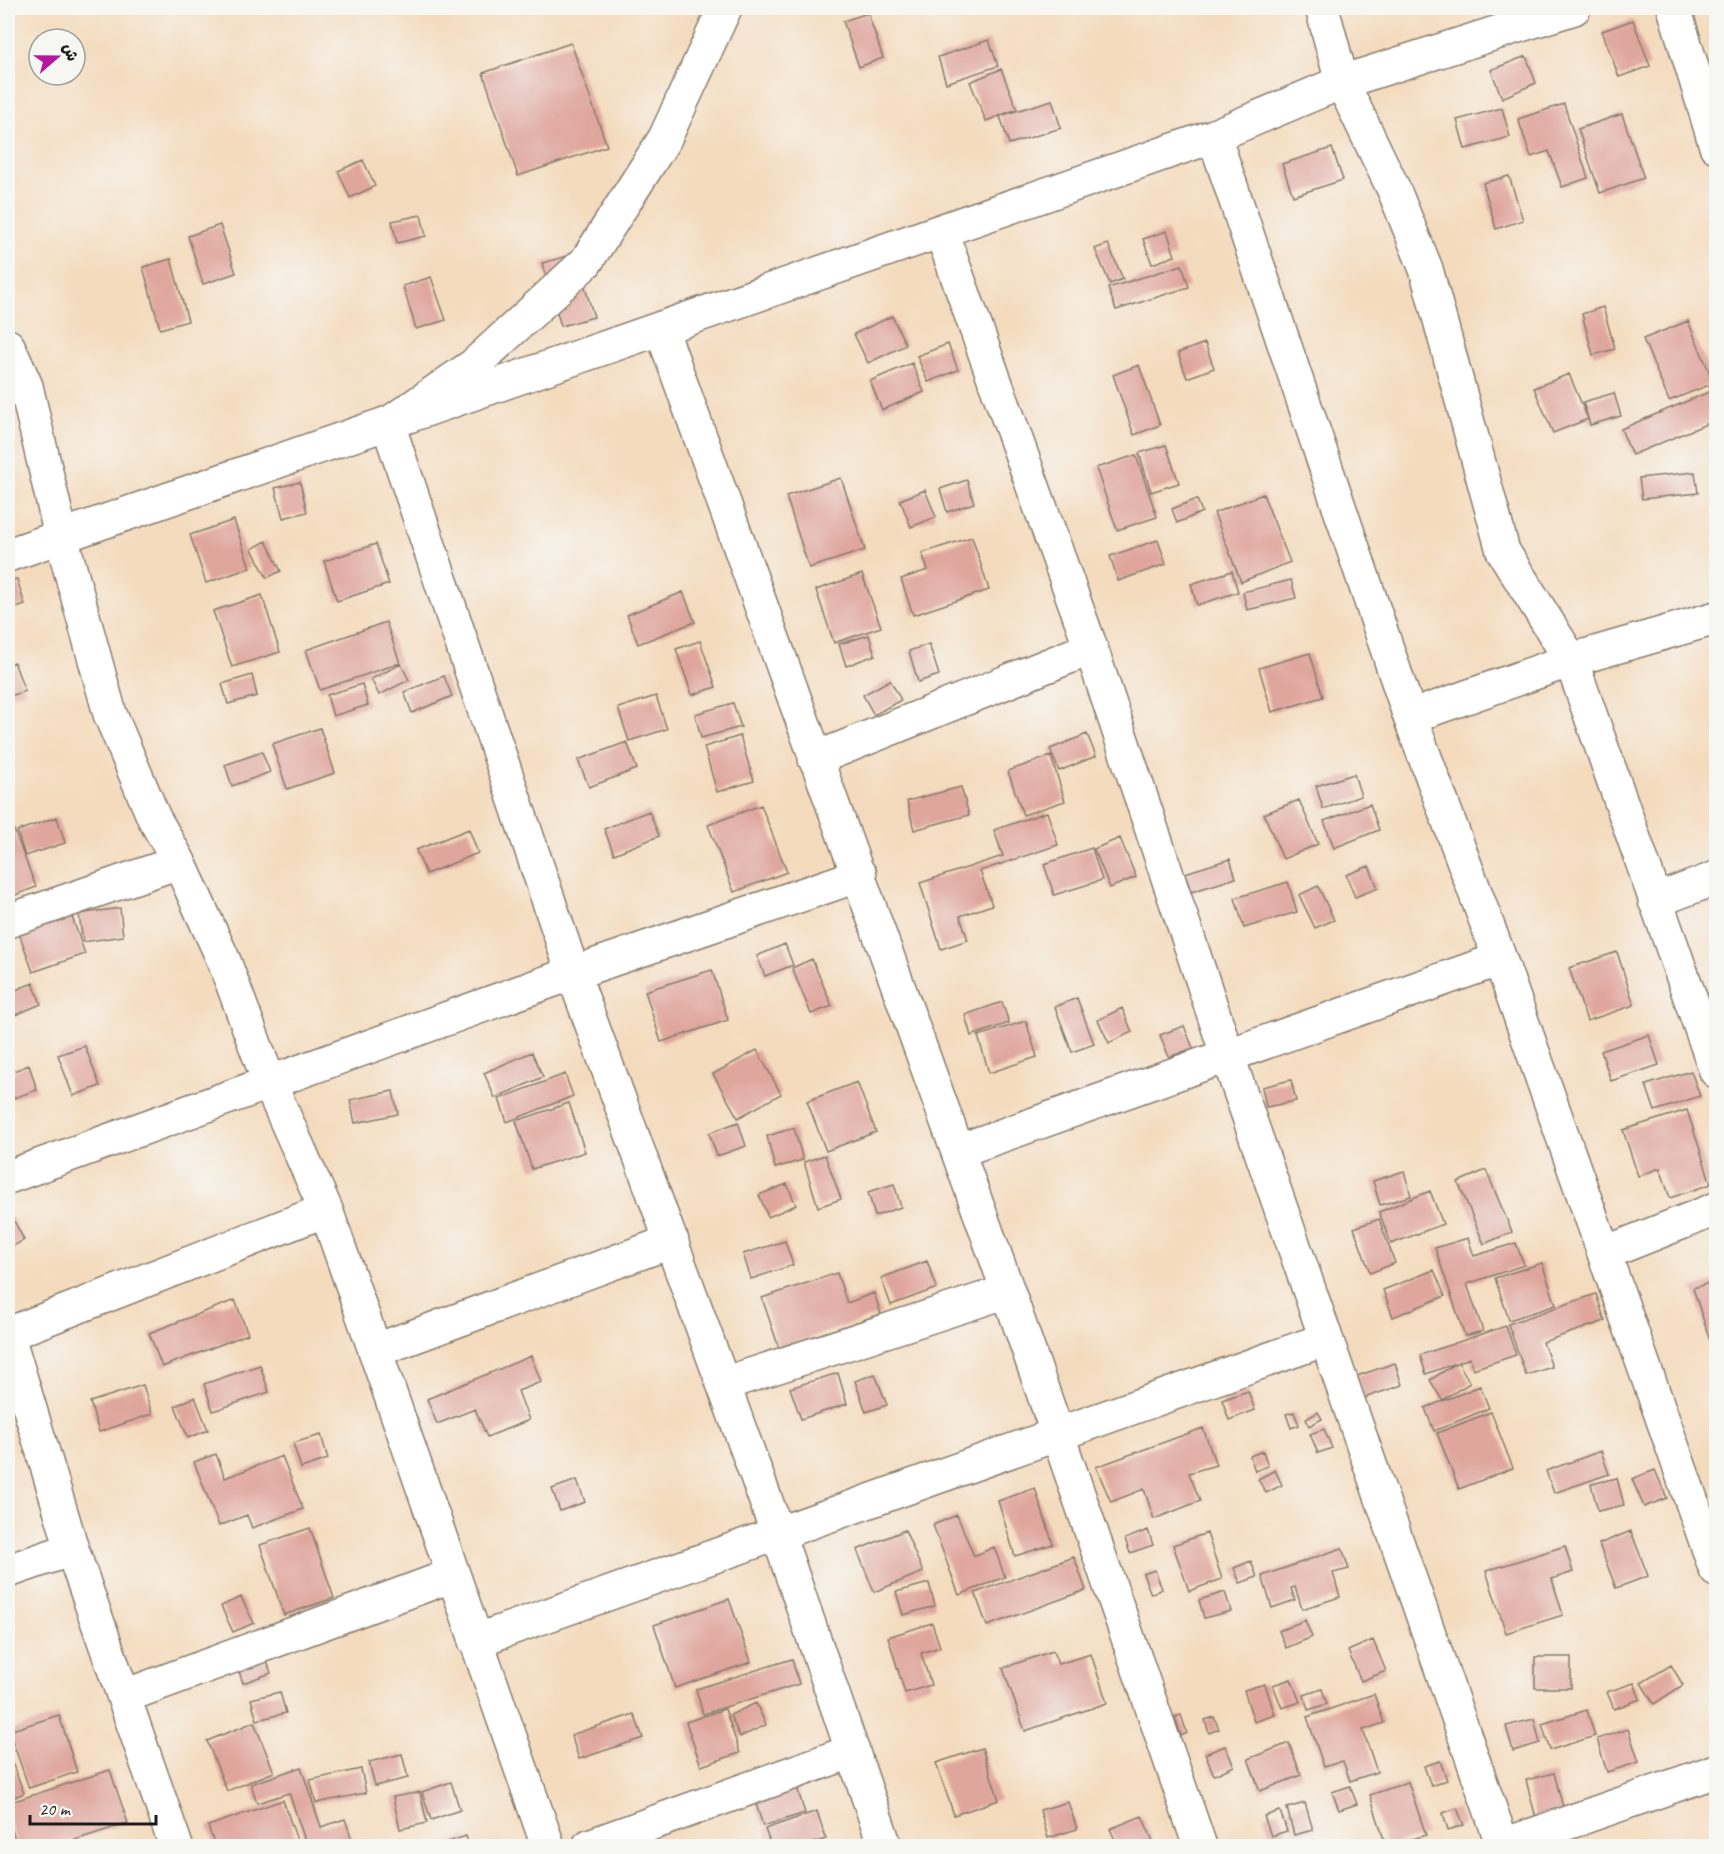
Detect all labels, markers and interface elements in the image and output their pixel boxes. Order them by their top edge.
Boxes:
north arrow [27,27,87,87]
text: ش [58,41,83,64]
scale bar [30,1788,156,1826]
text: 20 m [39,1798,72,1820]

